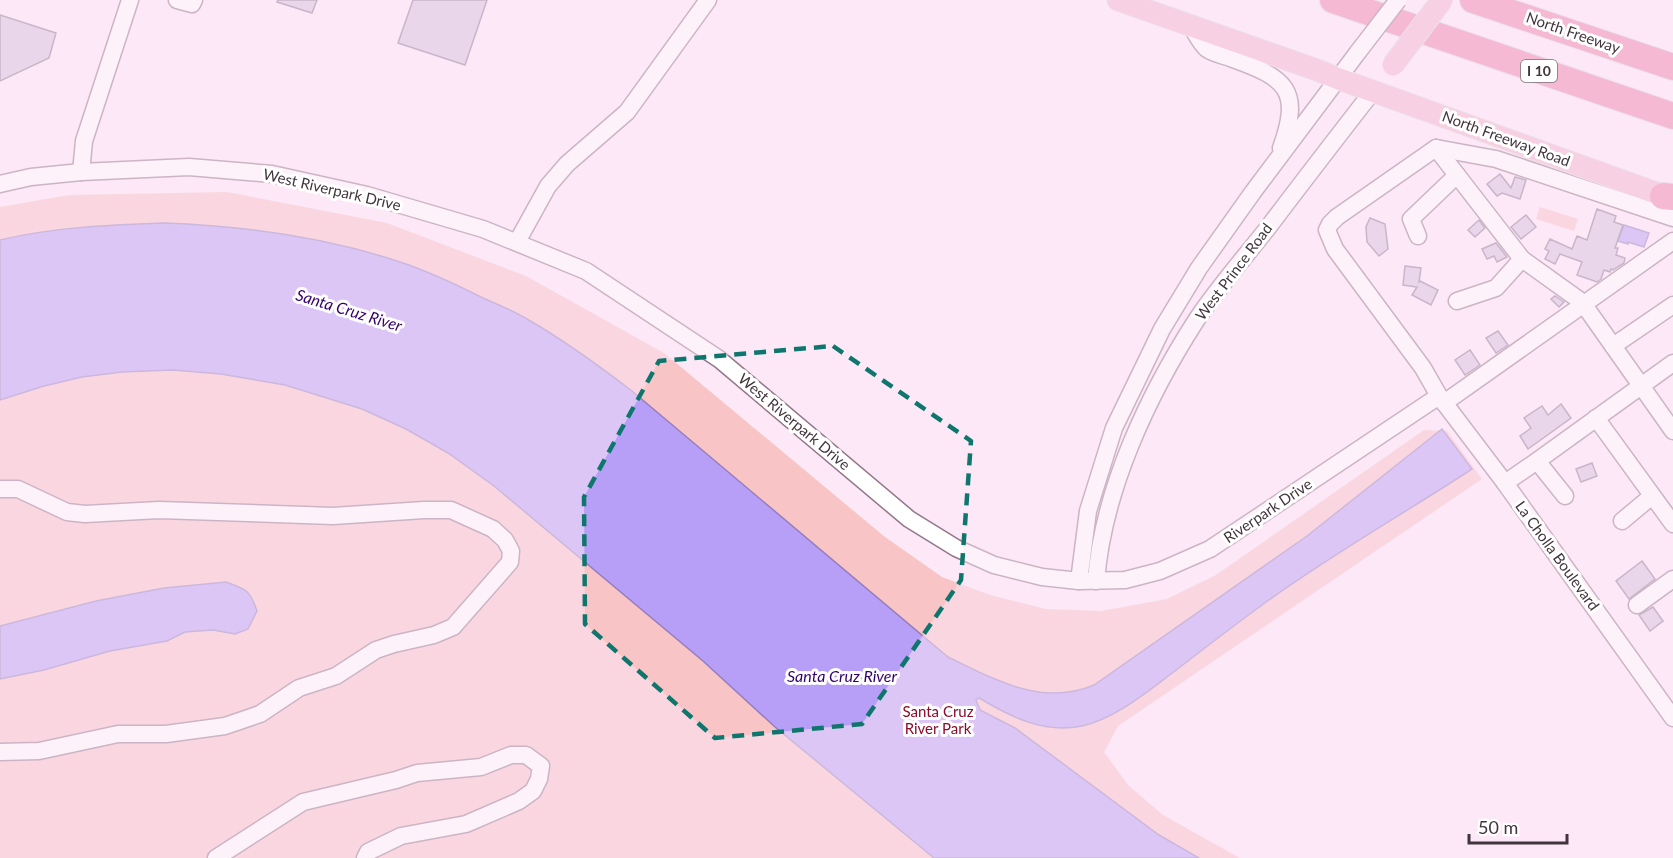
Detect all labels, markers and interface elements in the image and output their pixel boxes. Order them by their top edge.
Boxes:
street label: North Freeway [1524,8,1623,57]
road number: I 10 [1521,60,1557,82]
street label: North Freeway Road [1440,107,1573,170]
street label: West Riverpark Drive [262,164,403,214]
street label: West Prince Road [1191,219,1275,323]
water label: Santa Cruz River [294,284,405,335]
street label: West Riverpark Drive [735,369,854,473]
street label: Riverpark Drive [1220,474,1315,546]
street label: La Cholla Boulevard [1512,497,1603,614]
water label: Santa Cruz River [787,666,898,685]
park label: Santa Cruz River Park [902,702,974,737]
scale bar [1469,807,1566,845]
text: 50 m [1478,816,1518,838]

